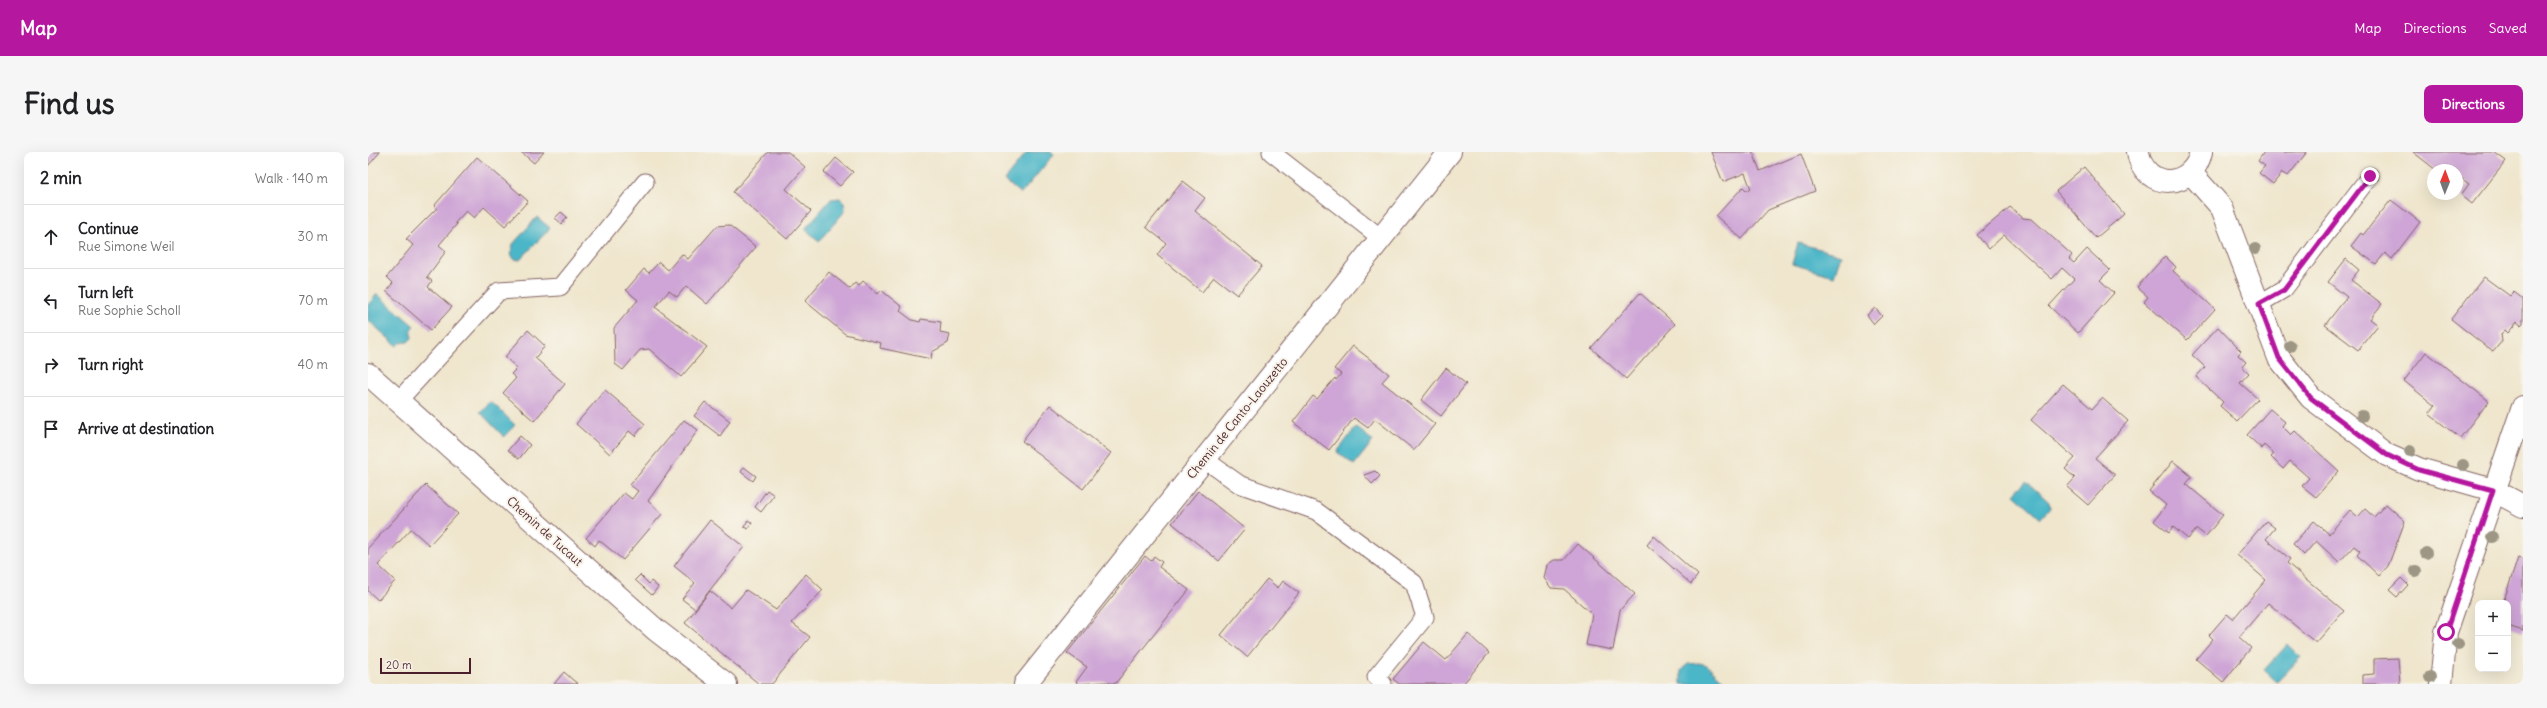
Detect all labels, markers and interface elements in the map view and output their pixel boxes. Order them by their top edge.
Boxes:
text: Map [20,16,57,40]
text: Map [2354,19,2381,37]
text: Directions [2403,19,2467,37]
text: Saved [2489,19,2527,37]
button: Directions [2424,85,2523,123]
text: Find us [24,86,115,122]
north arrow [2427,164,2463,200]
text: 2 min [40,167,82,189]
route end [2361,167,2379,185]
text: Walk · 140 m [255,170,328,187]
text: Continue [78,219,139,238]
icon: ahead [40,226,62,248]
text: 30 m [298,228,328,245]
text: Rue Simone Weil [78,238,174,255]
text: Turn left [78,283,133,302]
icon: left [40,290,62,312]
text: 70 m [299,292,328,309]
text: Rue Sophie Scholl [78,302,181,319]
icon: right [40,354,62,376]
street label: Chemin de Canto-Laouzetto [1183,354,1291,482]
text: Turn right [78,355,143,374]
text: 40 m [297,356,328,373]
icon: arrive [40,418,62,440]
text: Arrive at destination [78,419,214,438]
street label: Chemin de Tucaut [504,493,586,569]
map controls [2475,600,2511,672]
button: + [2475,600,2511,636]
route start [2437,623,2455,641]
button: − [2475,636,2511,672]
scale bar [380,656,471,675]
text: 20 m [386,658,412,672]

